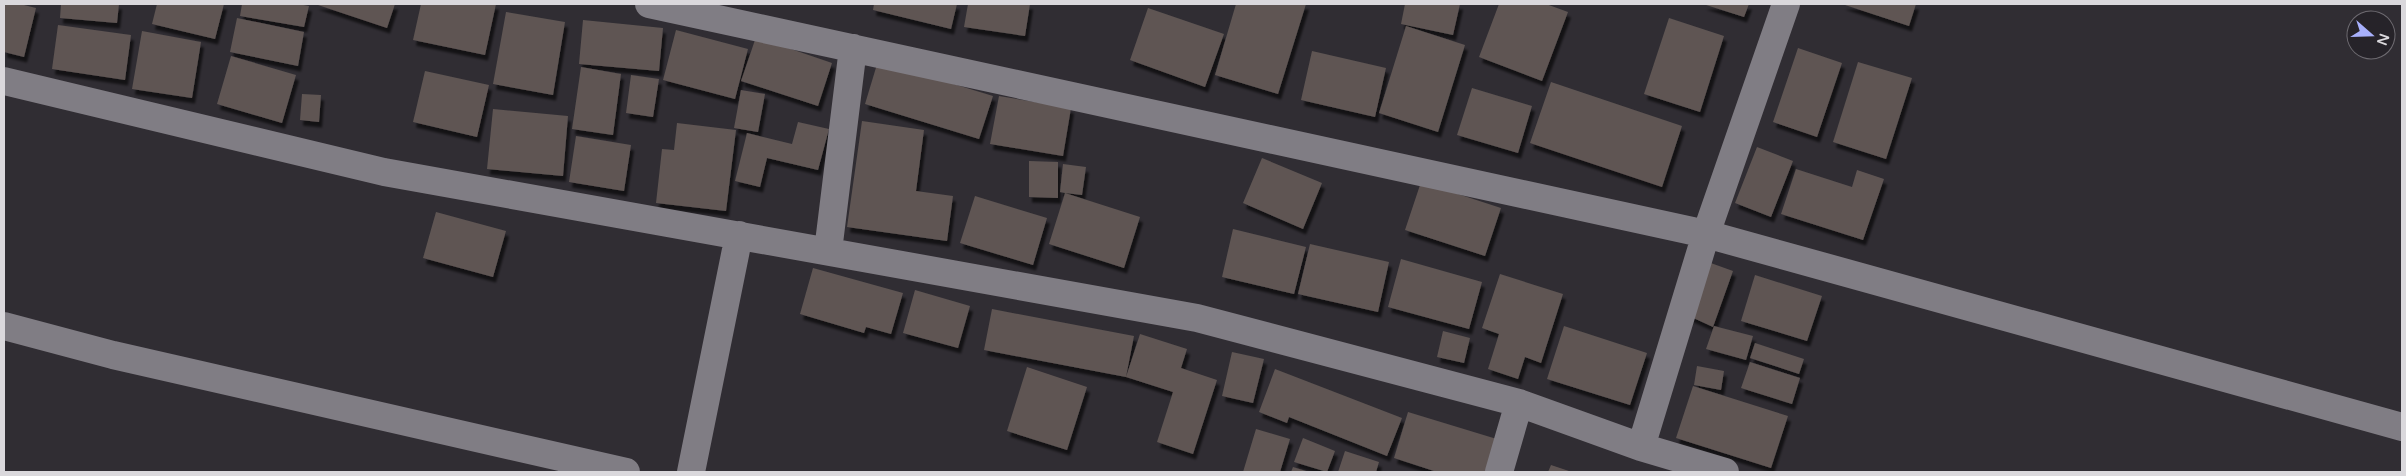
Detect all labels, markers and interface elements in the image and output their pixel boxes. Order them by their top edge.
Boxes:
north arrow [2346,10,2396,60]
text: N [2373,31,2393,47]

